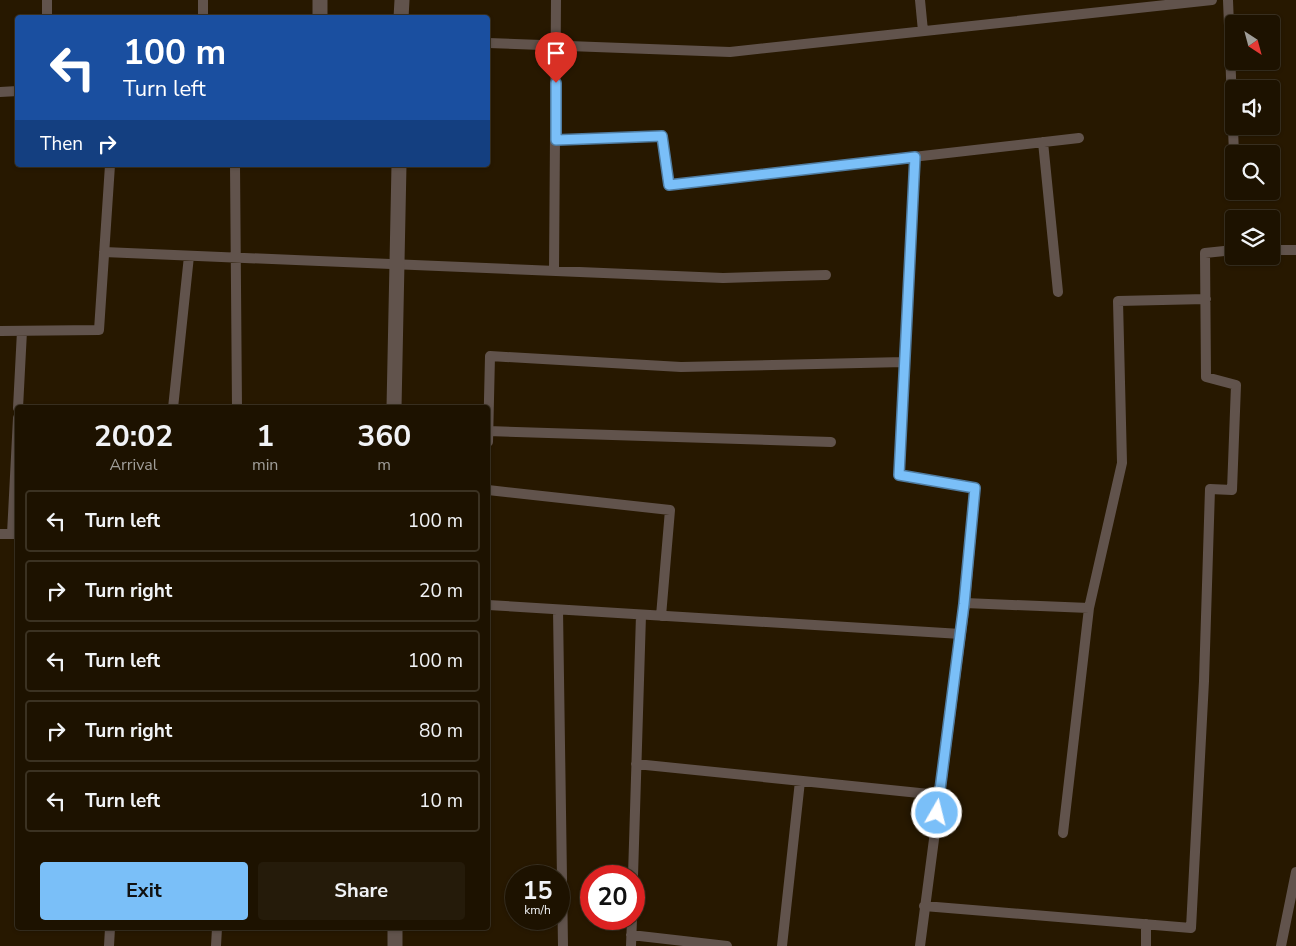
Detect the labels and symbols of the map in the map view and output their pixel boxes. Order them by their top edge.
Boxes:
north arrow [1225,15,1280,70]
pin [535,32,577,83]
position arrow [910,786,962,838]
speed limit sign: 20 [580,865,645,930]

